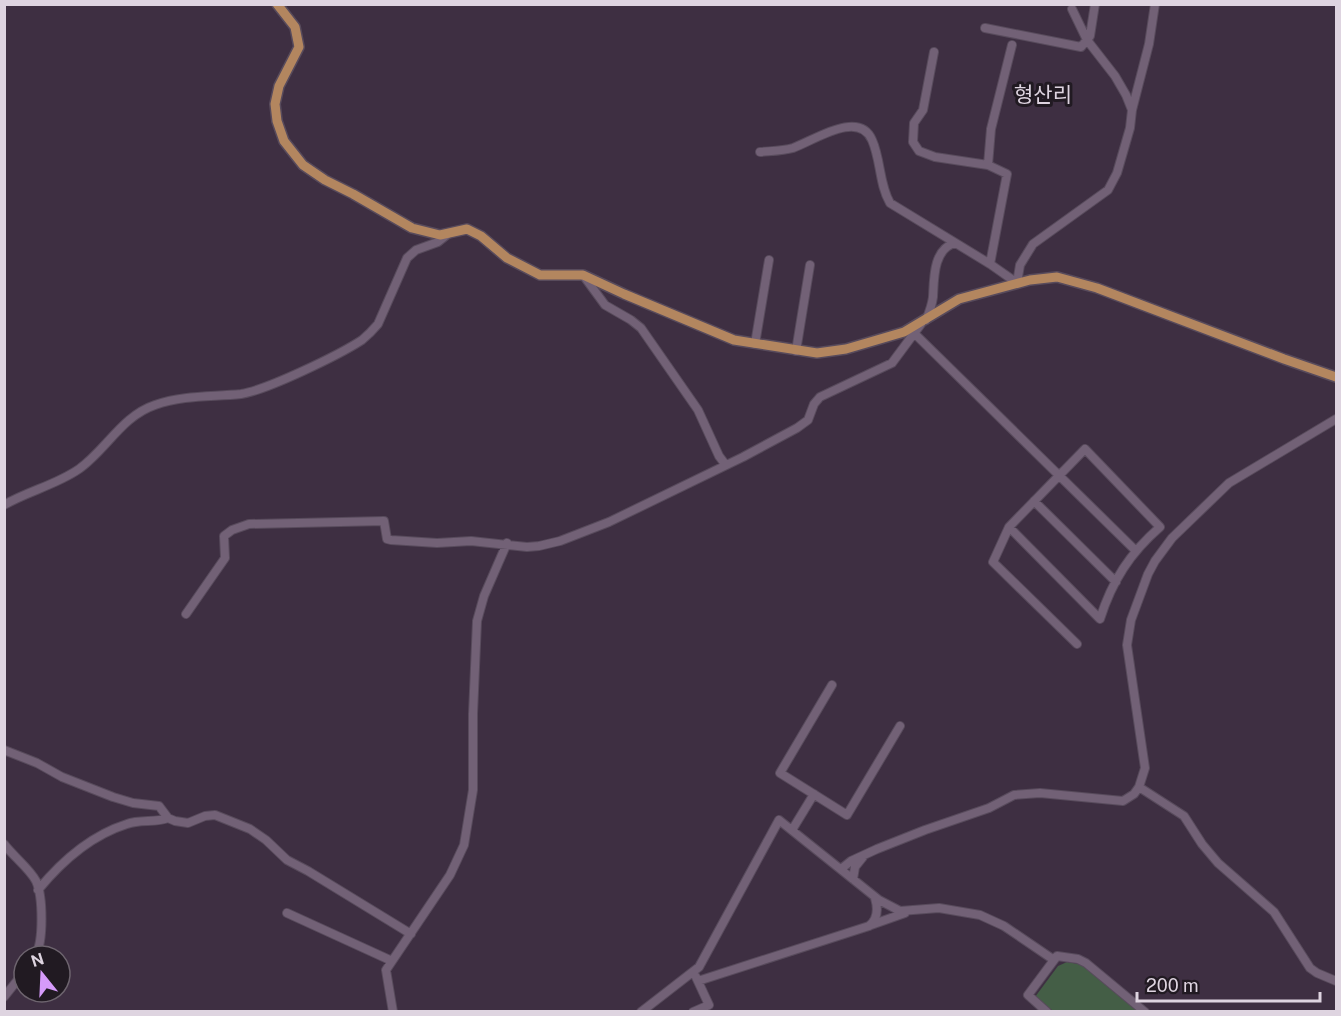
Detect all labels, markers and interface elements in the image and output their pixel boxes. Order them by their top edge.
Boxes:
district label: 형산리 [1014,82,1072,107]
north arrow [12,944,72,1004]
text: N [29,949,46,971]
scale bar [1137,965,1320,1003]
text: 200 m [1146,975,1199,996]

